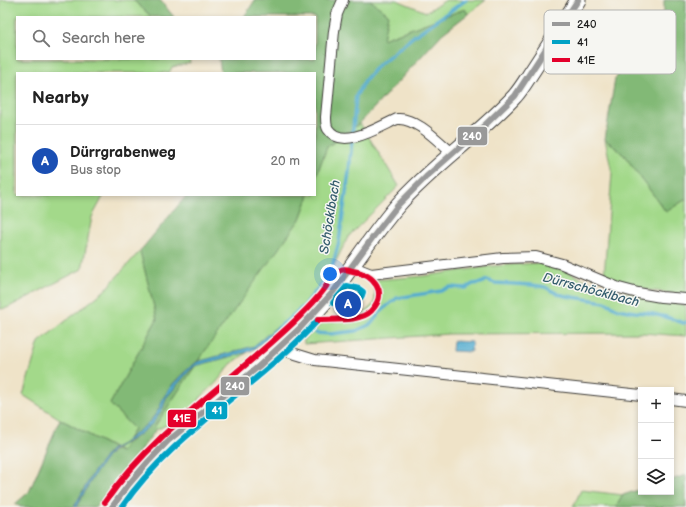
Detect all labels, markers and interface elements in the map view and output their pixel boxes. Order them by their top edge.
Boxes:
legend [544,10,676,74]
search box [16,16,316,60]
text: 240 [577,18,597,31]
icon: search [30,27,52,49]
text: Search here [62,29,145,48]
text: 41 [577,36,588,49]
text: 41E [577,54,595,67]
text: Nearby [32,88,89,108]
line badge: 240 [457,126,488,146]
text: 240 [462,130,482,143]
text: Dürrgrabenweg [70,143,176,162]
text: A [41,153,49,169]
text: 20 m [270,153,300,169]
text: Bus stop [70,162,121,178]
water label: Schöcklbach [316,179,344,255]
your location [320,264,340,284]
water label: Dürrschöcklbach [541,269,641,311]
pin: A [335,289,361,319]
line badge: 240 [220,376,250,396]
text: 240 [225,380,245,393]
map controls [638,387,674,495]
button: + [638,387,674,423]
line badge: 41 [205,401,228,420]
text: 41 [212,404,222,417]
line badge: 41E [167,409,197,428]
text: 41E [173,412,191,425]
button: − [638,423,674,459]
button: layers [638,459,674,495]

